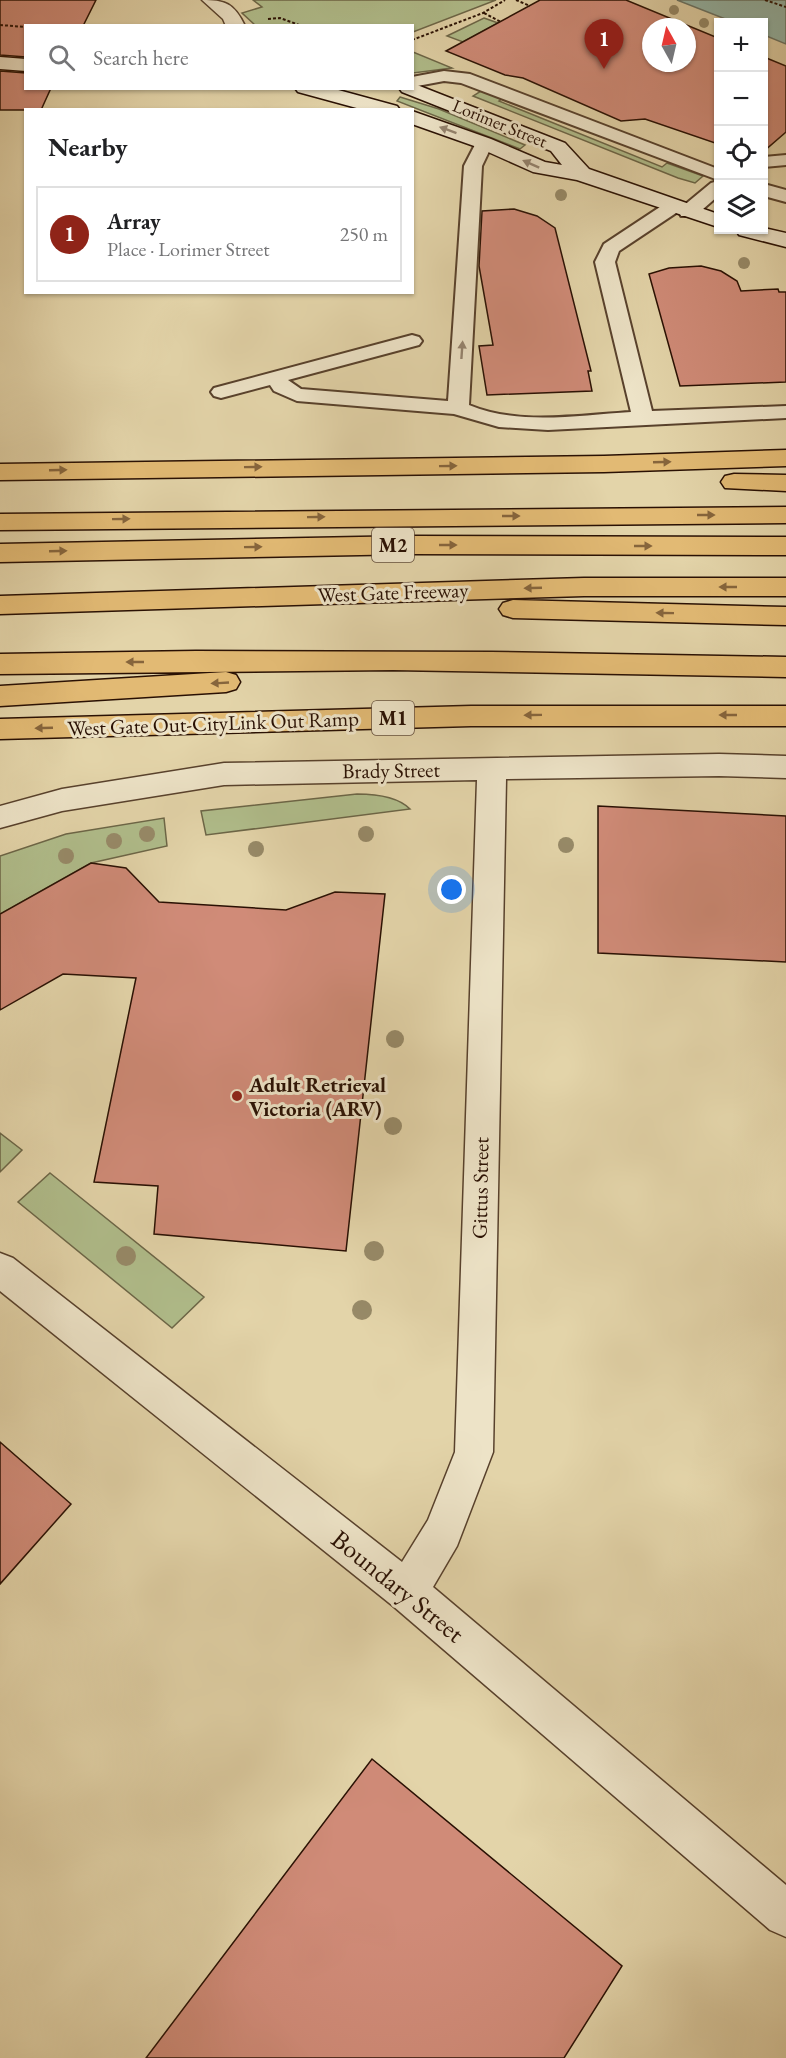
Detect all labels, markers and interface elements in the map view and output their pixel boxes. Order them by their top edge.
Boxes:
north arrow [642,18,696,72]
map controls [714,18,768,234]
button: + [714,18,768,72]
pin: 1 [584,20,624,69]
search box [24,24,414,90]
icon: search [45,41,78,74]
text: Search here [93,43,188,72]
button: − [714,72,768,126]
street label: Lorimer Street [449,94,551,153]
one-way arrow [439,125,457,134]
button: locate [714,126,768,180]
text: Nearby [48,130,128,164]
one-way arrow [522,159,540,168]
button: layers [714,180,768,234]
text: Array [107,207,161,236]
text: 1 [64,221,75,247]
text: 250 m [340,221,388,247]
text: Place · Lorimer Street [107,236,270,262]
one-way arrow [457,340,466,359]
one-way arrow [653,457,672,466]
one-way arrow [439,461,458,471]
one-way arrow [244,462,263,472]
one-way arrow [49,466,68,475]
one-way arrow [502,511,521,521]
one-way arrow [697,511,716,520]
one-way arrow [307,512,326,522]
one-way arrow [112,514,131,524]
road number: M2 [372,528,414,562]
one-way arrow [439,540,458,550]
one-way arrow [634,541,653,551]
one-way arrow [244,542,263,552]
one-way arrow [49,546,68,556]
street label: West Gate Freeway [317,576,470,608]
one-way arrow [718,582,737,592]
one-way arrow [523,583,542,593]
one-way arrow [655,608,674,618]
one-way arrow [126,657,145,667]
one-way arrow [210,678,229,687]
road number: M1 [372,701,414,735]
street label: West Gate Out-CityLink Out Ramp [67,704,359,742]
one-way arrow [523,710,542,720]
one-way arrow [718,710,737,720]
one-way arrow [34,723,53,733]
street label: Brady Street [342,756,441,784]
your location [437,875,466,904]
place label: Adult Retrieval Victoria (ARV) [248,1071,386,1122]
marker: Adult Retrieval Victoria (ARV) [230,1089,244,1103]
street label: Gittus Street [466,1136,494,1239]
street label: Boundary Street [325,1522,471,1650]

